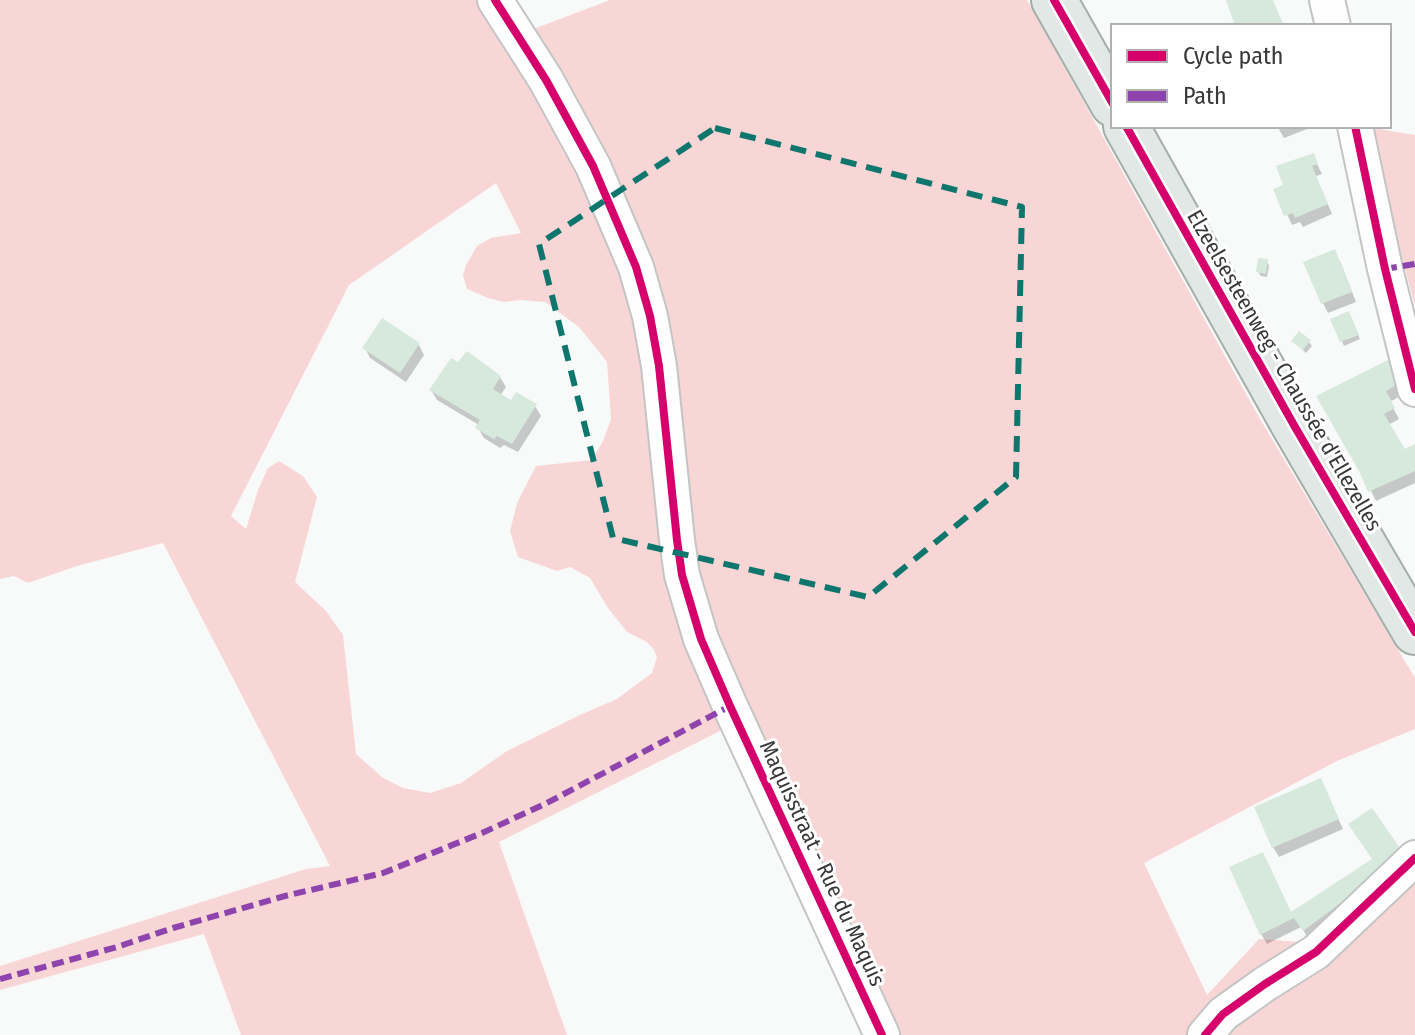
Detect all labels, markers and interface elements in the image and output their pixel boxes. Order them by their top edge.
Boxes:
legend [1111,24,1391,128]
text: Cycle path [1183,42,1283,70]
text: Path [1183,82,1227,110]
street label: Elzeelsesteenweg - Chaussée d'Ellezelles [1181,205,1388,536]
street label: Maquisstraat - Rue du Maquis [754,736,891,990]

